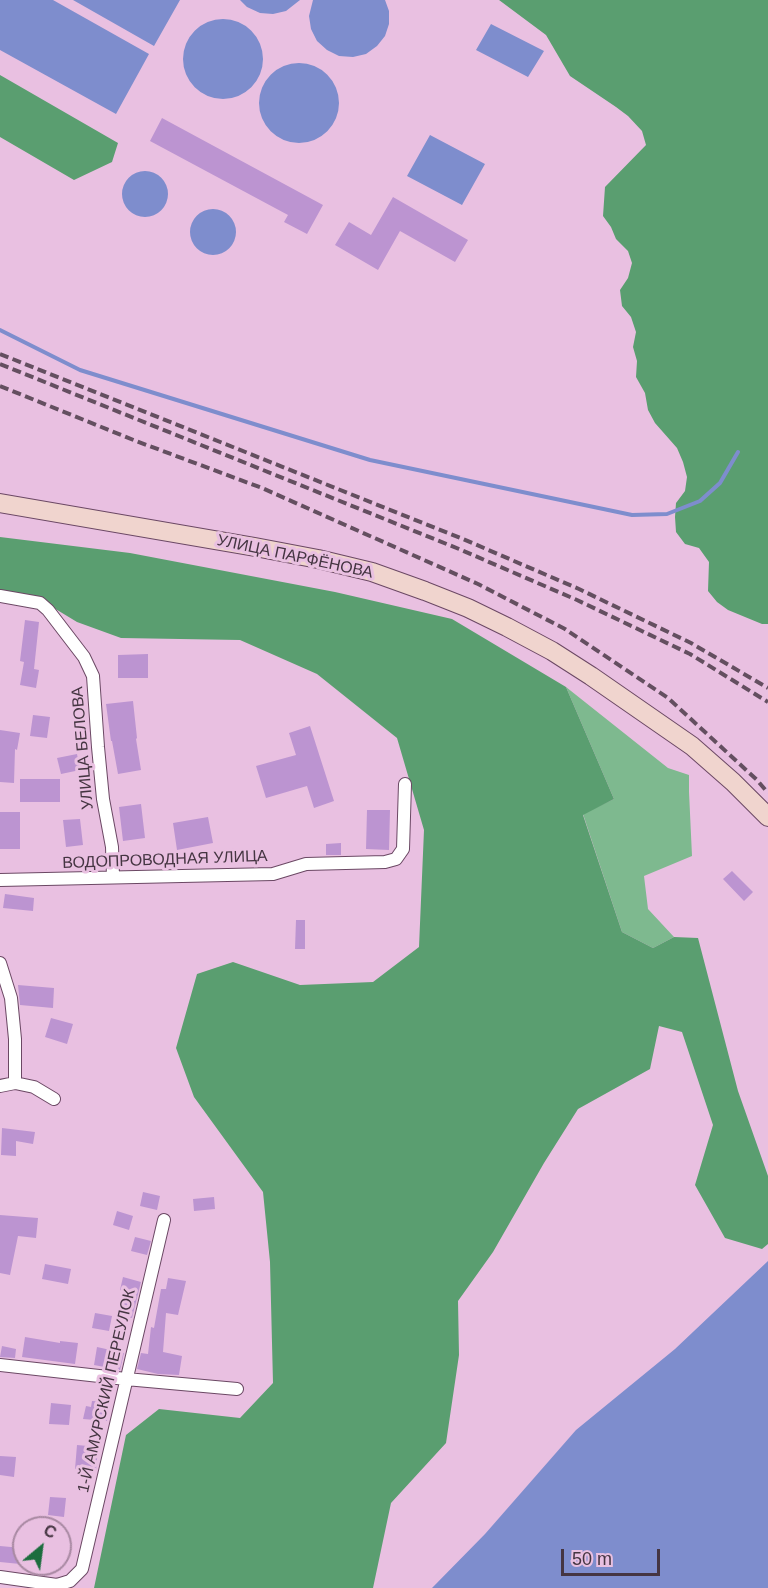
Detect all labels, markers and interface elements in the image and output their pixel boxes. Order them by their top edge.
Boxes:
street label: УЛИЦА ПАРФЁНОВА [215,531,375,583]
street label: УЛИЦА БЕЛОВА [68,686,98,810]
street label: ВОДОПРОВОДНАЯ УЛИЦА [62,847,268,873]
street label: 1-Й АМУРСКИЙ ПЕРЕУЛОК [74,1287,140,1495]
north arrow [12,1516,72,1576]
text: С [41,1521,59,1542]
scale bar [564,1537,663,1575]
text: 50 m [572,1549,612,1569]

